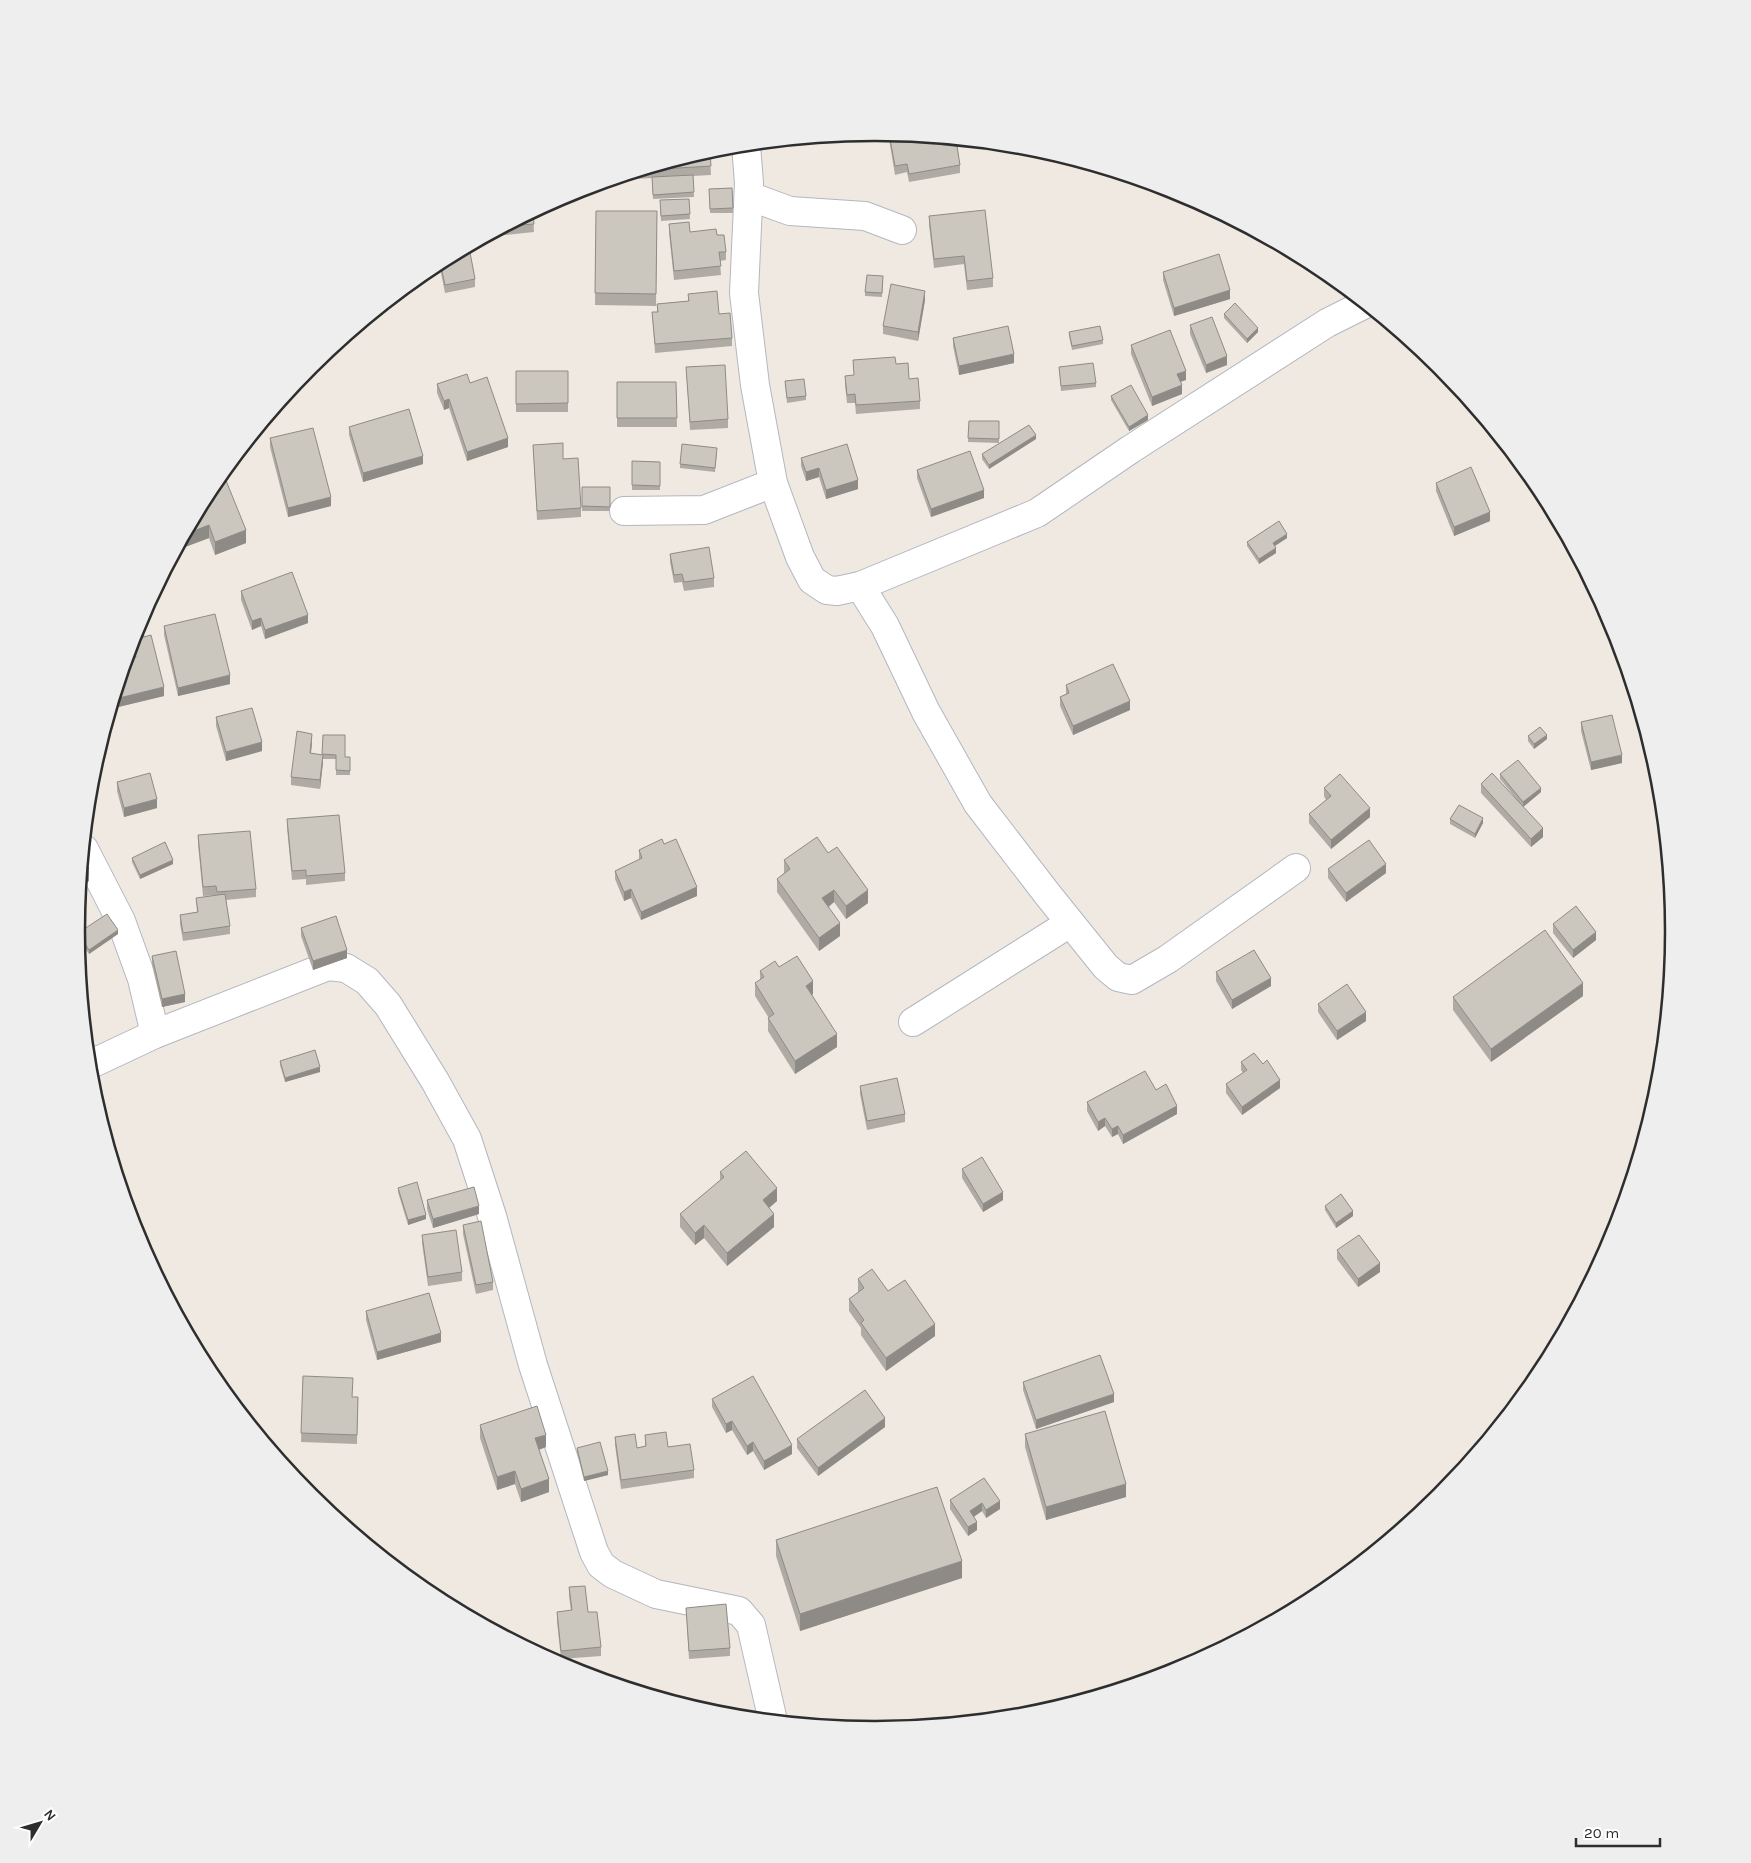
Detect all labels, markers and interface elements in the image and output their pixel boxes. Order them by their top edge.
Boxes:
north arrow [15,1798,65,1848]
text: N [40,1806,60,1824]
scale bar [1576,1816,1660,1848]
text: 20 m [1584,1824,1619,1842]

